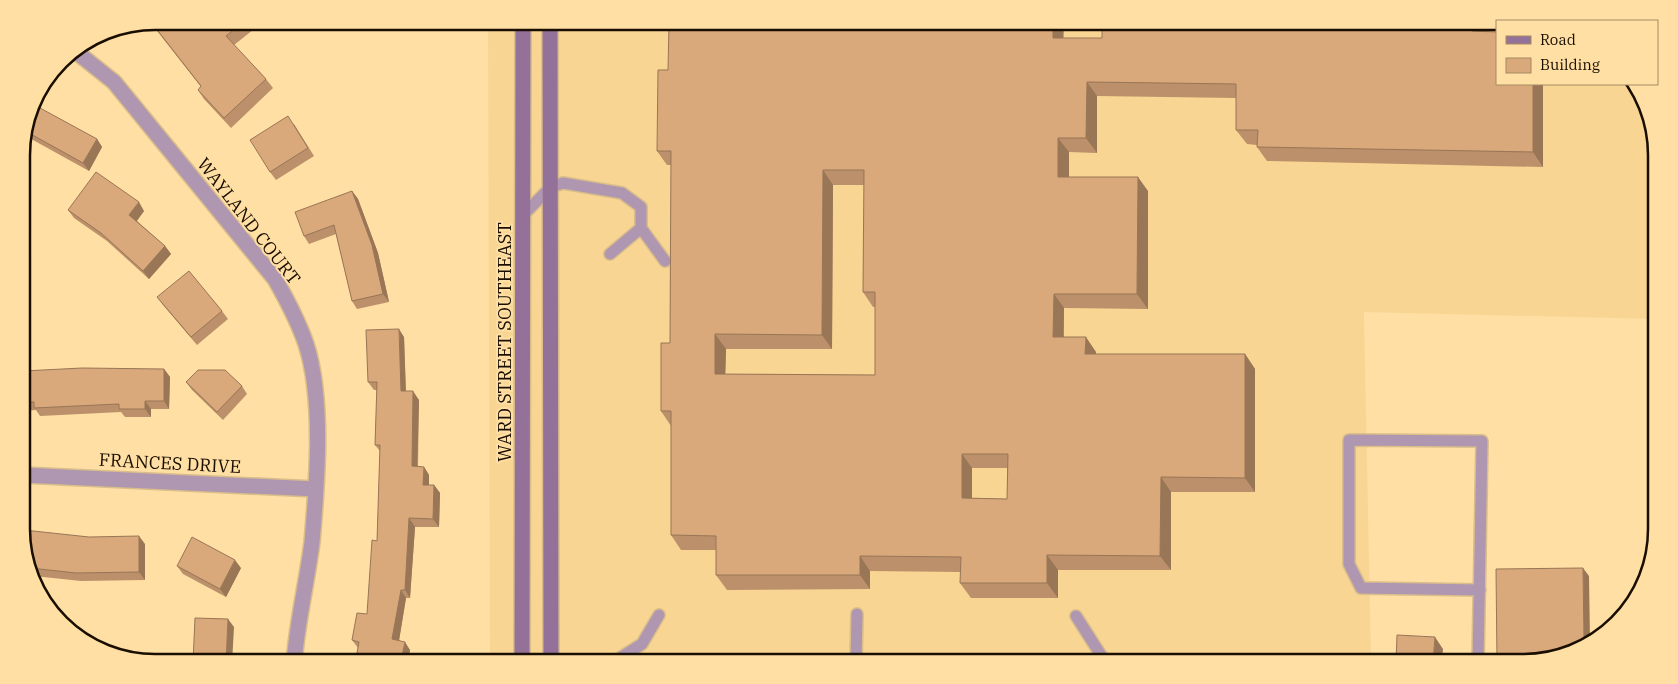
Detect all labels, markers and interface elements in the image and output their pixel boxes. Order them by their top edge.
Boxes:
legend [1496,20,1658,85]
text: Road [1540,30,1576,49]
text: Building [1540,55,1600,74]
street label: WAYLAND COURT [192,153,306,289]
street label: WARD STREET SOUTHEAST [493,222,516,462]
street label: FRANCES DRIVE [98,448,242,478]

